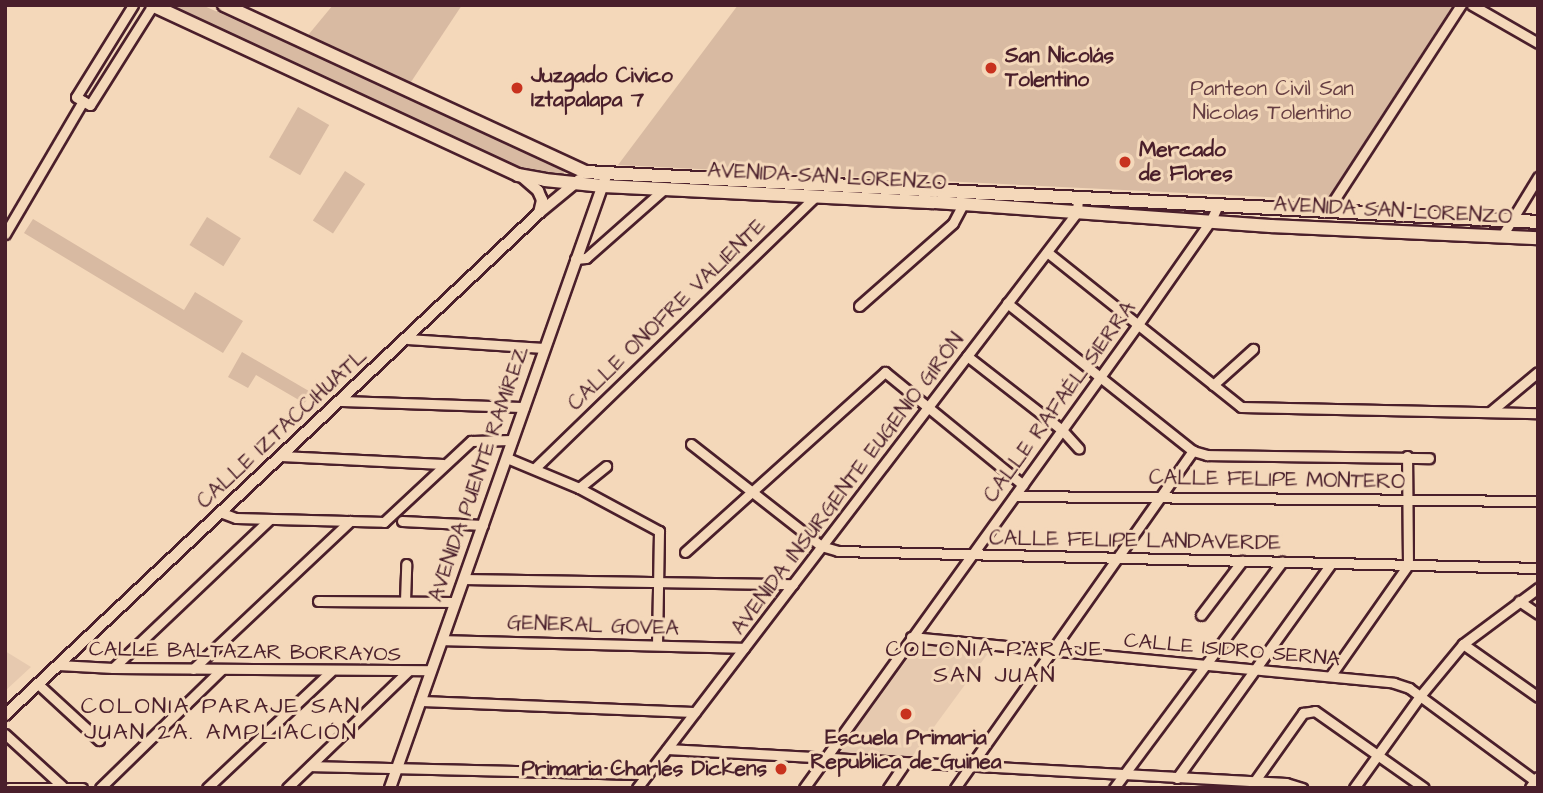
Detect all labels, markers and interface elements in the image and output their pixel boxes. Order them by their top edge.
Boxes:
place label: San Nicolás Tolentino [1005,43,1114,93]
marker: San Nicolás Tolentino [983,60,999,76]
place label: Juzgado Civico Iztapalapa 7 [531,63,673,113]
park label: Panteon Civil San Nicolas Tolentino [1190,76,1354,126]
marker: Juzgado Civico Iztapalapa 7 [509,80,525,96]
place label: Mercado de Flores [1139,137,1233,187]
marker: Mercado de Flores [1117,154,1133,170]
street label: AVENIDA SAN LORENZO [707,158,947,196]
street label: AVENIDA SAN LORENZO [1273,192,1513,230]
street label: CALLE ONOFRE VALIENTE [563,214,771,416]
street label: CALLE RAFAÉL SIERRA [979,296,1141,508]
street label: AVENIDA INSURGENTE EUGENIO GIRÓN [726,328,970,640]
street label: AVENIDA PUENTE RAMÍREZ [423,343,535,605]
street label: CALLE IZTACCIHUATL [192,344,372,514]
street label: CALLE FELIPE MONTERO [1149,465,1405,495]
street label: CALLE FELIPE LANDAVERDE [989,526,1281,556]
street label: GENERAL GOVEA [507,610,679,642]
street label: CALLE ISIDRO SERNA [1123,628,1341,672]
district label: COLONIA PARAJE SAN JUAN [887,635,1103,689]
street label: CALLE BALTAZAR BORRAYOS [89,637,401,667]
district label: COLONIA PARAJE SAN JUAN 2A. AMPLIACIÓN [83,692,359,746]
marker: Escuela Primaria Republica de Guinea [898,706,914,722]
place label: Escuela Primaria Republica de Guinea [811,725,1001,775]
place label: Primaria Charles Dickens [521,756,767,782]
marker: Primaria Charles Dickens [773,761,789,777]

